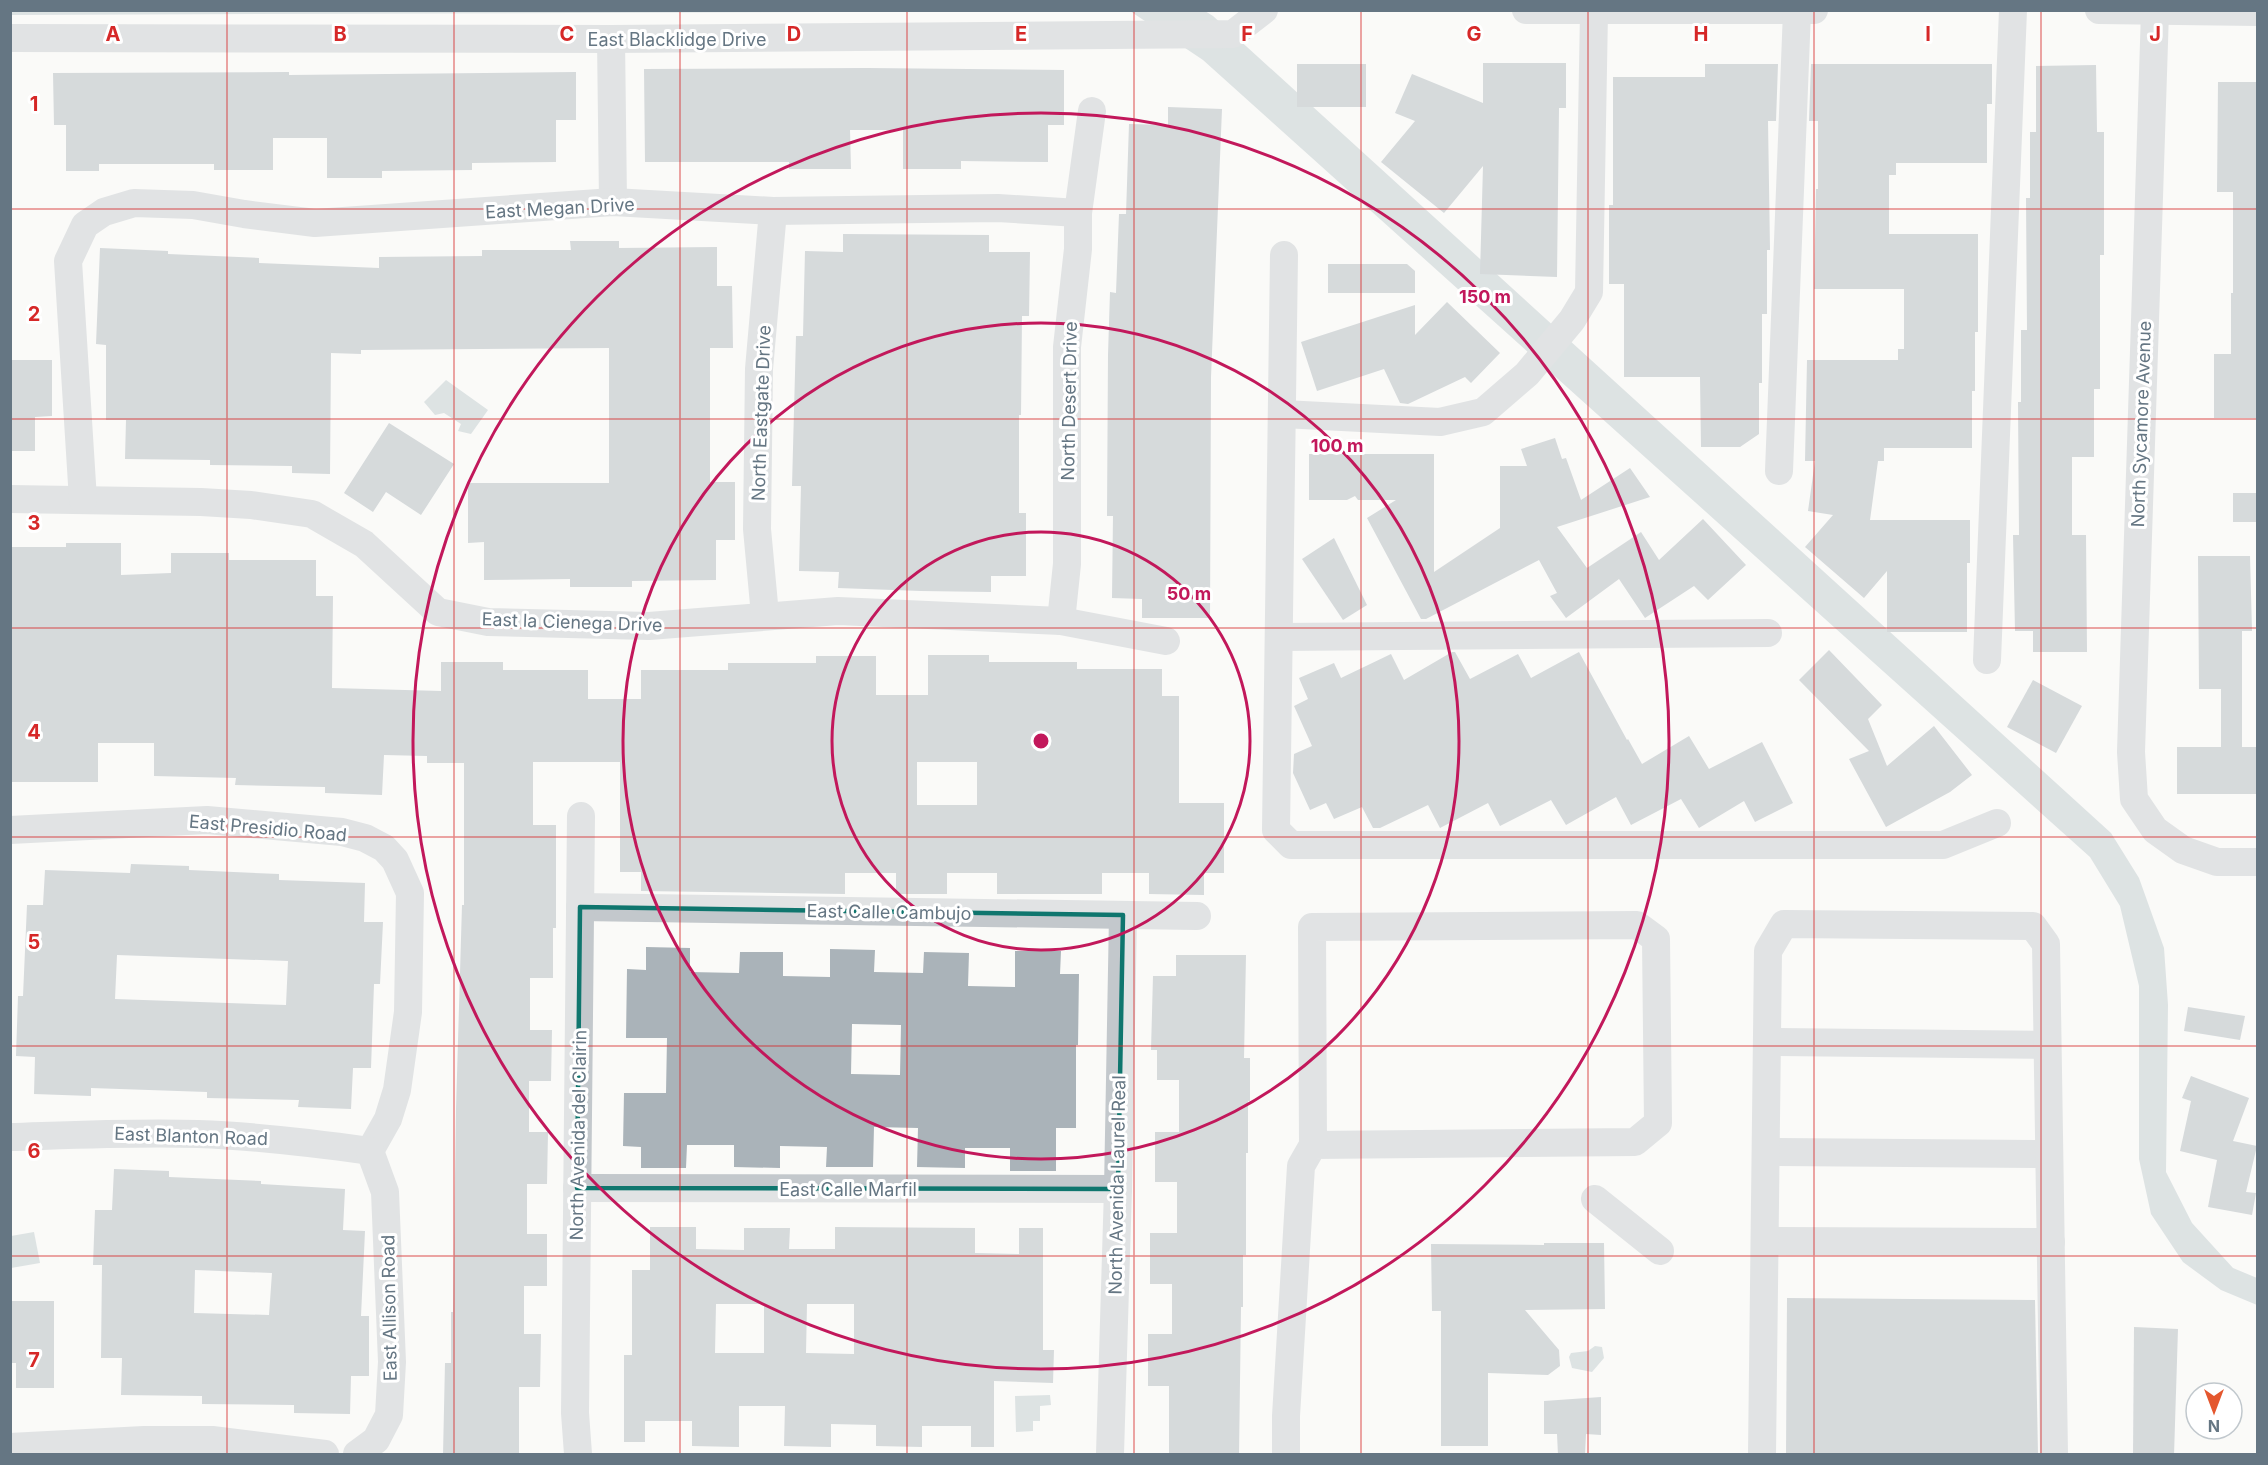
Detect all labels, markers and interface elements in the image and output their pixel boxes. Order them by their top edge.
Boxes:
text: A [106,22,121,46]
text: B [333,22,347,46]
text: C [560,22,574,46]
text: D [787,22,801,46]
text: E [1015,22,1027,46]
text: F [1241,22,1253,46]
text: G [1466,22,1482,46]
text: H [1694,22,1708,46]
text: I [1925,22,1931,46]
text: J [2149,22,2161,46]
street label: East Blacklidge Drive [588,29,766,50]
text: 1 [30,92,38,116]
street label: East Megan Drive [485,194,635,222]
text: 150 m [1459,286,1511,307]
text: 2 [28,302,40,326]
street label: North Sycamore Avenue [2127,320,2155,528]
street label: North Desert Drive [1057,321,1081,481]
street label: North Eastgate Drive [747,325,775,501]
text: 100 m [1311,435,1363,456]
text: 3 [28,511,40,535]
text: 50 m [1167,583,1211,604]
street label: East la Cienega Drive [481,608,663,636]
text: 4 [27,720,41,744]
centre of rings [1031,731,1051,751]
street label: East Presidio Road [188,811,348,845]
street label: East Calle Cambujo [806,900,972,924]
text: 5 [28,930,40,954]
street label: North Avenida del Clairin [566,1030,590,1240]
street label: North Avenida Laurel Real [1105,1075,1129,1295]
street label: East Blanton Road [114,1123,268,1149]
text: 6 [28,1139,41,1163]
street label: East Calle Marfil [779,1179,917,1200]
street label: East Allison Road [377,1235,401,1381]
text: 7 [28,1348,40,1372]
north arrow [2184,1381,2244,1441]
text: N [2208,1416,2220,1436]

